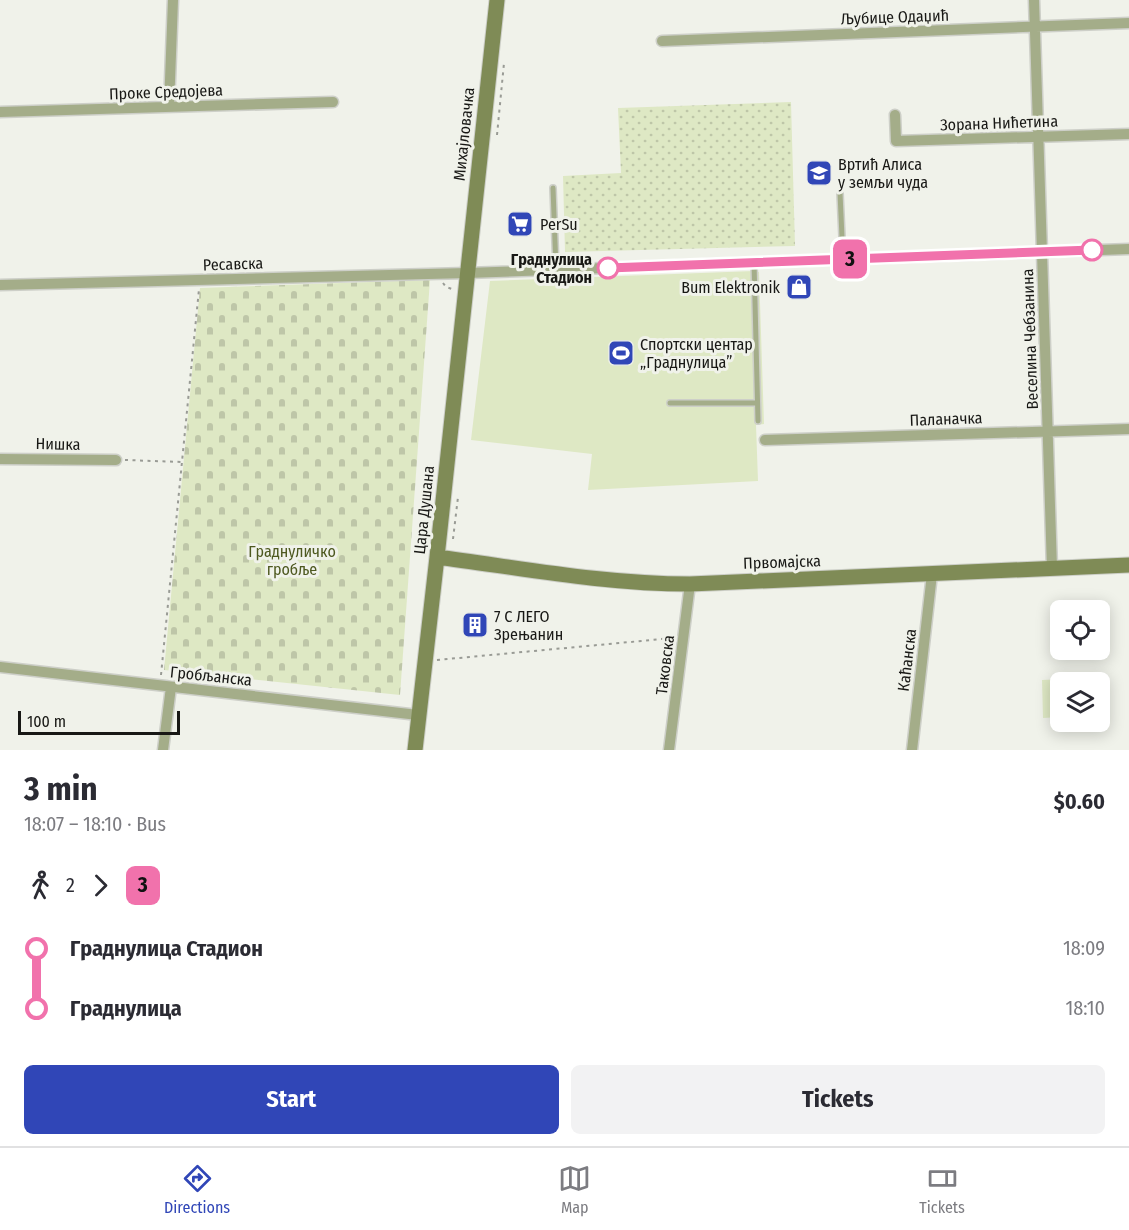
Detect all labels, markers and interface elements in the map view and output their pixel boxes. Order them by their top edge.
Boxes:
street label: Љубице Одаџић [841,6,949,28]
street label: Проке Средојева [109,81,223,103]
street label: Михајловачка [450,86,478,182]
street label: Зорана Нићетина [940,111,1059,135]
place label: Вртић Алиса у земљи чуда [838,155,928,192]
school or university icon: Вртић Алиса у земљи чуда [804,158,834,188]
supermarket icon: PerSu [505,209,535,239]
place label: PerSu [540,215,578,234]
unlabelled marker [1081,239,1103,261]
line badge: 3 [830,240,870,278]
text: 3 [845,246,855,272]
place label: Граднулица Стадион [511,250,592,287]
street label: Ресавска [203,253,264,275]
marker: Граднулица Стадион [597,257,619,279]
street label: Веселина Чебзанина [1018,268,1042,410]
shop icon: Bum Elektronik [784,272,814,302]
place label: Bum Elektronik [681,278,781,297]
place label: Спортски центар „Граднулица” [640,335,753,372]
sports icon: Спортски центар „Граднулица” [606,338,636,368]
street label: Паланачка [909,408,983,430]
street label: Нишка [35,434,81,454]
street label: Цара Душана [410,465,438,555]
park label: Граднуличко гробље [248,542,336,579]
street label: Првомајска [743,551,821,573]
map controls [1050,600,1110,732]
button: locate [1050,600,1110,660]
place label: 7 С ЛЕГО Зрењанин [494,607,563,644]
building icon: 7 С ЛЕГО Зрењанин [460,610,490,640]
street label: Каћанска [894,627,920,692]
street label: Таковска [652,634,678,696]
street label: Гробљанска [169,662,253,690]
button: layers [1050,672,1110,732]
scale bar [18,708,180,736]
text: 100 m [27,712,66,731]
text: 3 min [24,769,98,809]
text: $0.60 [1054,788,1105,815]
text: 18:07 – 18:10 · Bus [24,812,166,836]
icon: walk [24,869,57,902]
icon: forward [84,869,117,902]
text: 3 [138,872,148,898]
text: 2 [66,873,75,897]
text: Граднулица Стадион [70,935,263,962]
text: 18:09 [1063,936,1105,960]
text: Граднулица [70,995,182,1022]
text: 18:10 [1066,996,1105,1020]
button: Start [24,1065,559,1134]
button: Tickets [571,1065,1105,1134]
tab: Directions [164,1162,230,1217]
tab: Map [558,1162,591,1217]
tab: Tickets [919,1162,965,1217]

